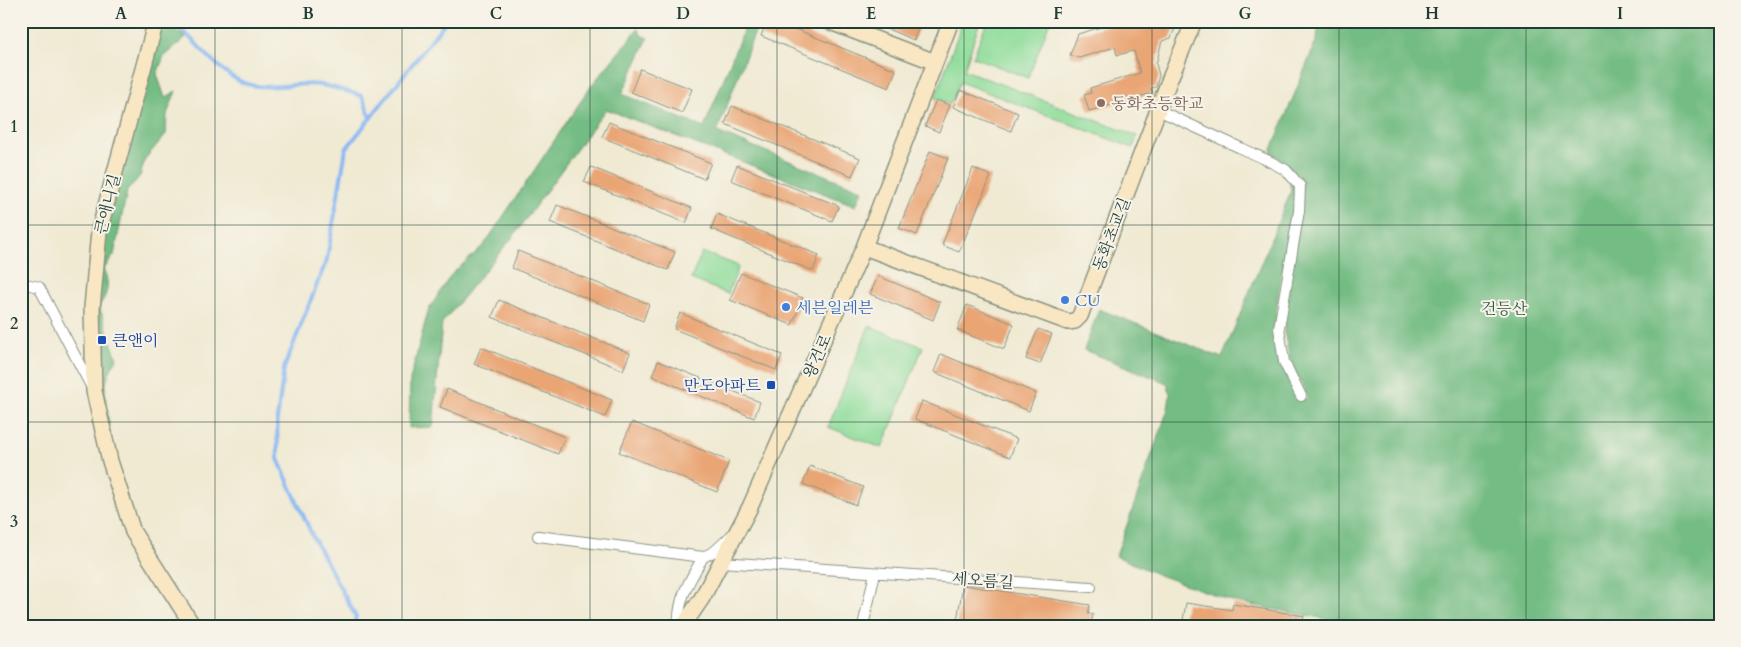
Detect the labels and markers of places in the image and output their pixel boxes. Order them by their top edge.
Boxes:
place label: 동화초등학교 [1111,93,1204,115]
marker: 동화초등학교 [1095,97,1107,109]
place label: CU [1075,290,1100,312]
marker: CU [1059,294,1071,306]
place label: 세븐일레븐 [796,297,874,319]
marker: 세븐일레븐 [780,301,792,313]
place label: 큰앤이 [112,330,158,352]
marker: 큰앤이 [96,334,108,346]
place label: 만도아파트 [684,375,762,397]
marker: 만도아파트 [765,379,777,391]

